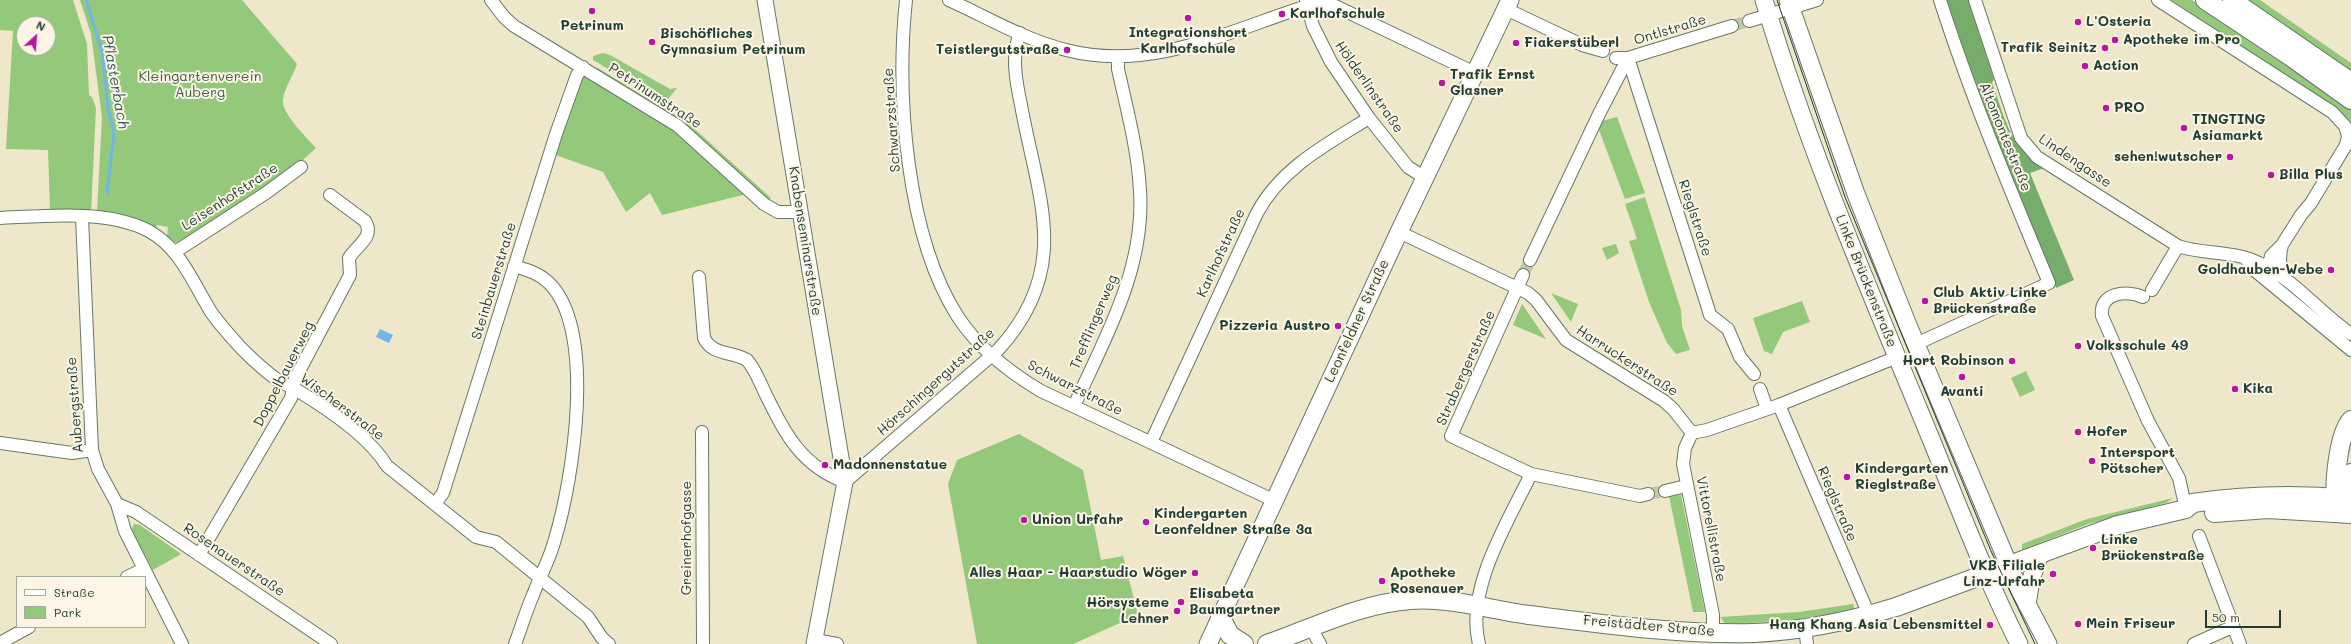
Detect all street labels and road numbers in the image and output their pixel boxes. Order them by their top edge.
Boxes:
street label: Ontlstraße [1632,11,1708,49]
street label: Hölderlinstraße [1331,38,1407,136]
street label: Petrinumstraße [605,60,705,132]
street label: Schwarzstraße [880,67,904,173]
street label: Altomontestraße [1975,80,2035,194]
street label: Lindengasse [2036,131,2114,191]
street label: Leisenhofstraße [179,160,281,234]
street label: Knabenseminarstraße [785,165,825,317]
street label: Rieglstraße [1675,177,1715,259]
street label: Karlhofstraße [1193,206,1249,300]
street label: Linke Brückenstraße [1832,212,1900,350]
street label: Steinbauerstraße [468,220,520,342]
street label: Leonfeldner Straße [1321,257,1393,385]
street label: Trefflingerweg [1066,272,1122,372]
street label: Strabergerstraße [1433,308,1499,428]
street label: Doppelbauerweg [250,319,318,429]
street label: Harruckerstraße [1573,322,1681,400]
street label: Hörschingergutstraße [874,325,998,439]
street label: Aubergstraße [63,356,87,454]
street label: Schwarzstraße [1025,357,1125,419]
street label: Wischerstraße [296,370,388,444]
street label: Rieglstraße [1814,464,1860,544]
street label: Vittorellistraße [1693,475,1729,583]
street label: Greinerhofgasse [679,481,695,595]
street label: Rosenauerstraße [180,520,288,600]
street label: Freistädter Straße [1583,612,1715,640]

